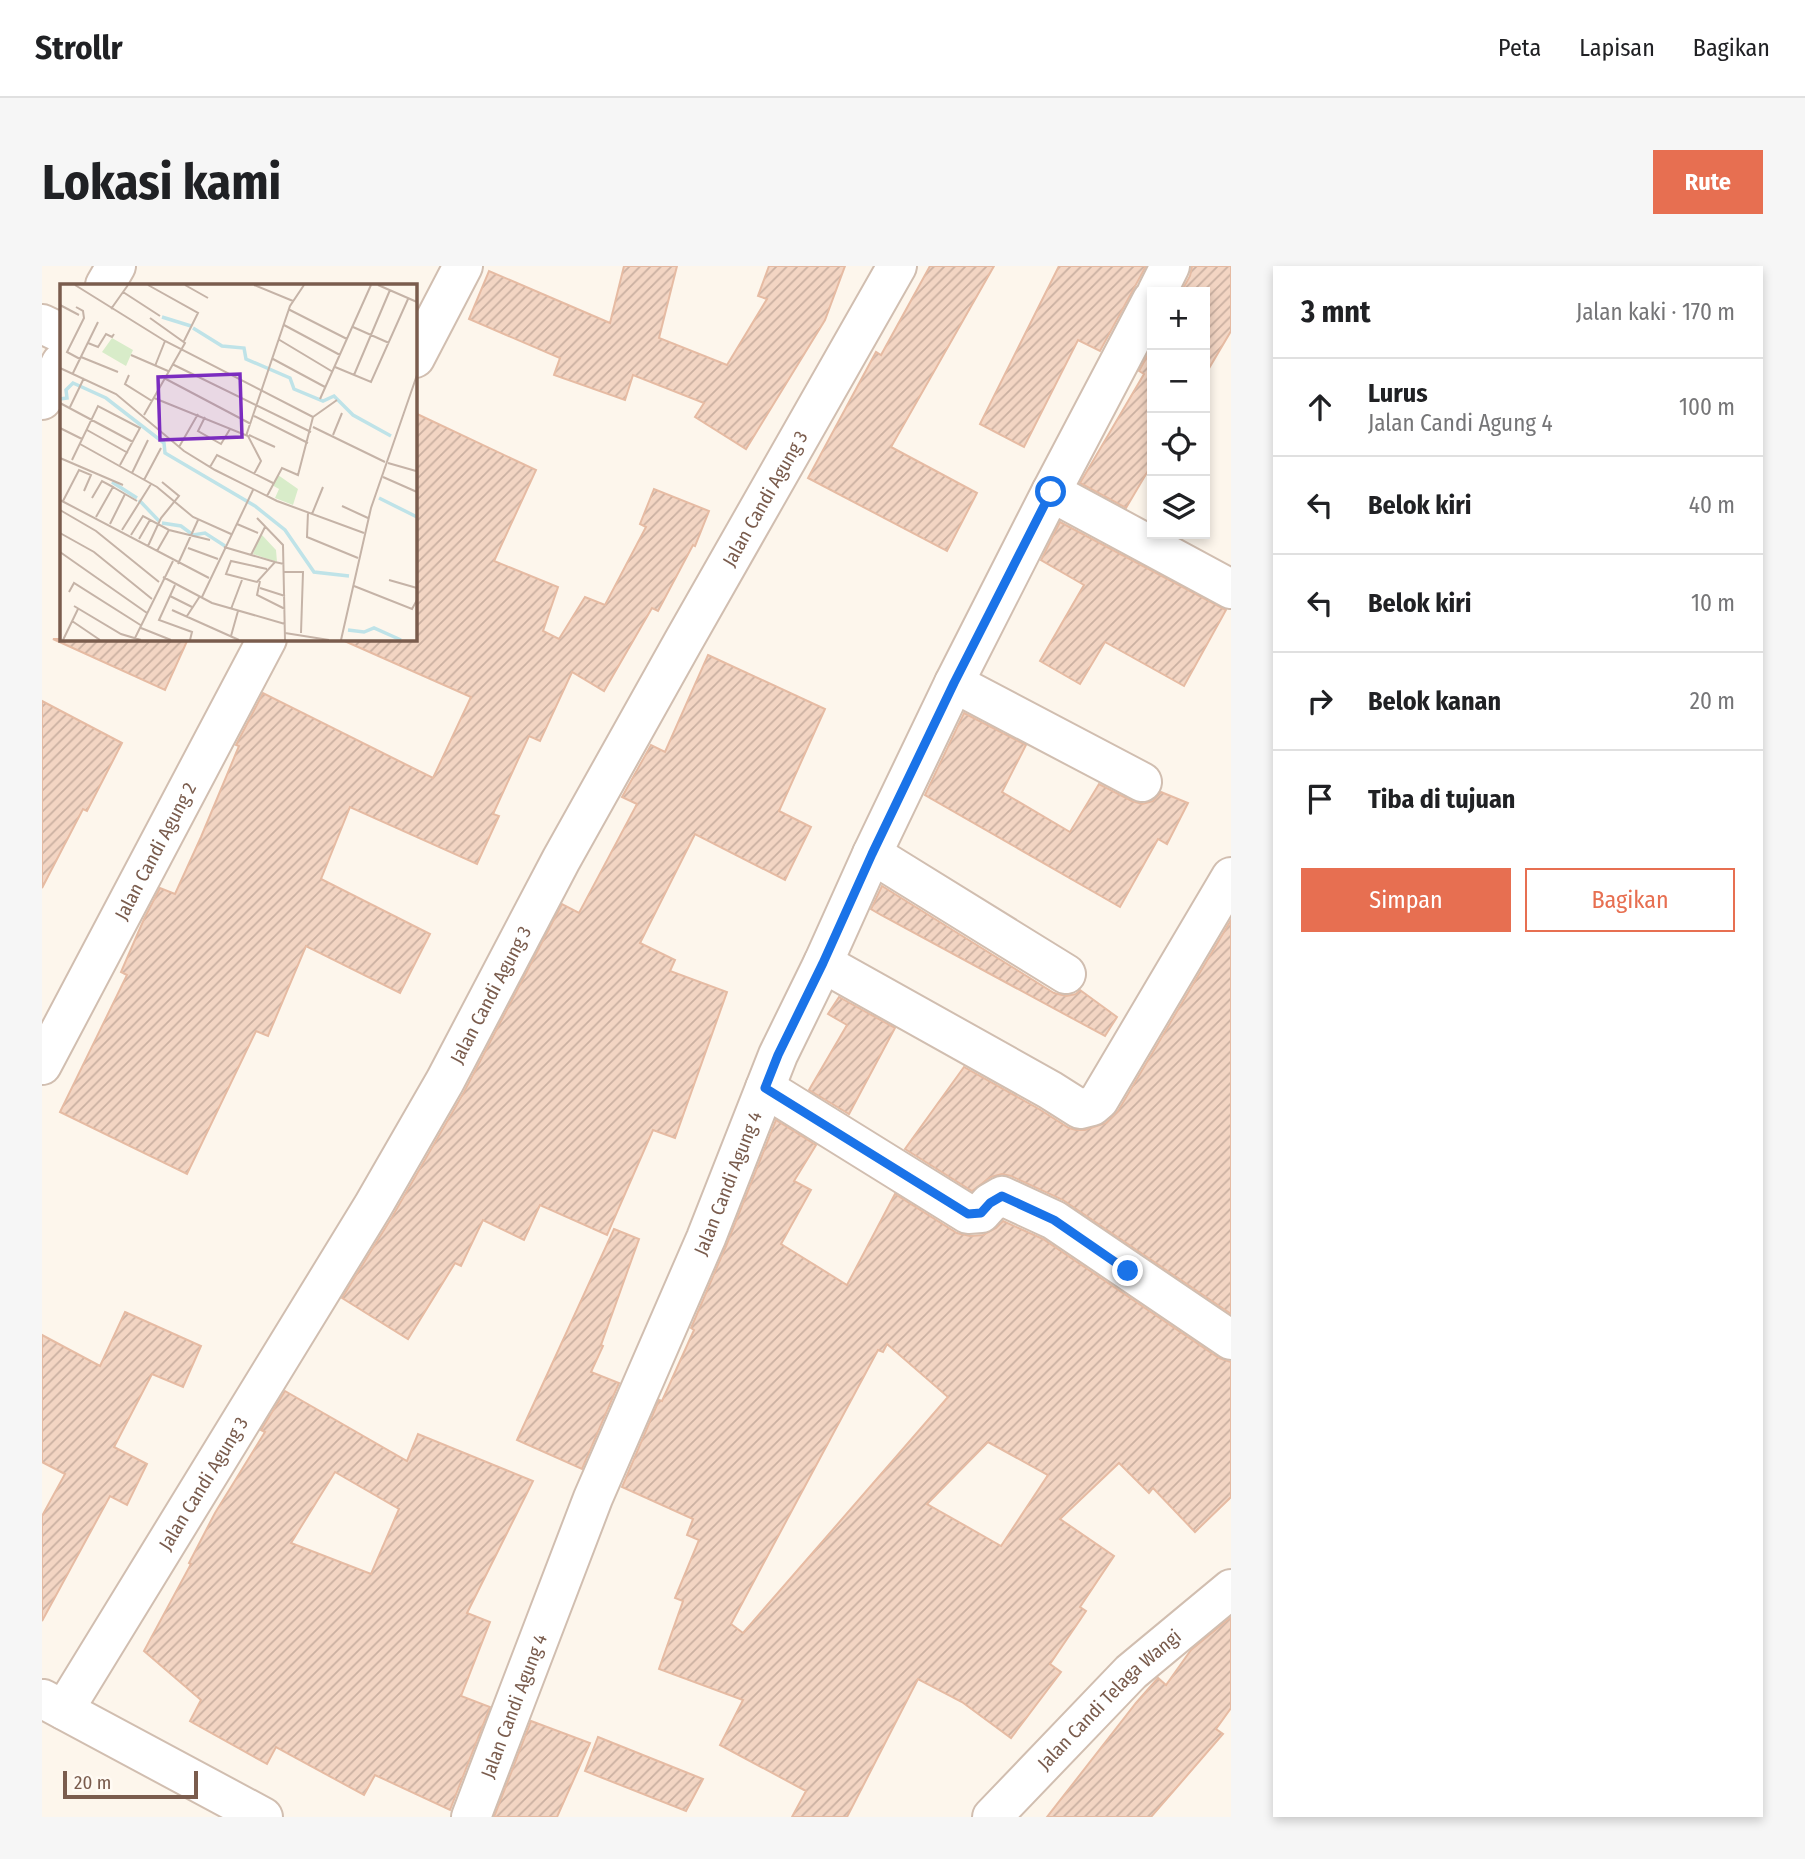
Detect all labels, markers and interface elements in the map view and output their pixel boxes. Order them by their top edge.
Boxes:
text: Strollr [35,28,123,68]
text: Peta [1498,34,1541,62]
text: Lapisan [1579,34,1655,62]
text: Bagikan [1693,34,1770,62]
button: Rute [1653,150,1763,214]
text: Lokasi kami [42,153,281,212]
inset map [60,284,416,640]
map controls [1147,287,1210,539]
button: + [1147,287,1210,350]
text: 3 mnt [1301,294,1371,330]
text: Jalan kaki · 170 m [1576,298,1735,326]
button: − [1147,350,1210,413]
text: Lurus [1368,378,1428,409]
icon: ahead [1301,388,1339,426]
text: 100 m [1679,393,1735,421]
text: Jalan Candi Agung 4 [1368,409,1553,437]
button: locate [1147,413,1210,476]
street label: Jalan Candi Agung 3 [717,427,812,570]
route start [1035,476,1066,507]
button: layers [1147,476,1210,539]
icon: left [1301,486,1339,524]
text: Belok kiri [1368,490,1471,521]
text: 40 m [1689,491,1735,519]
icon: left [1301,584,1339,622]
text: Belok kiri [1368,588,1471,619]
text: 10 m [1691,589,1735,617]
icon: right [1301,682,1339,720]
text: Belok kanan [1368,686,1501,717]
text: 20 m [1690,687,1735,715]
street label: Jalan Candi Agung 2 [109,779,201,923]
icon: arrive [1301,780,1339,818]
text: Tiba di tujuan [1368,784,1515,815]
button: Simpan [1301,868,1511,932]
button: Bagikan [1525,868,1735,932]
street label: Jalan Candi Agung 3 [445,922,536,1067]
street label: Jalan Candi Agung 4 [689,1108,766,1258]
route end [1112,1255,1143,1286]
street label: Jalan Candi Agung 3 [154,1412,253,1554]
street label: Jalan Candi Telaga Wangi [1032,1624,1185,1774]
street label: Jalan Candi Agung 4 [476,1630,552,1781]
scale bar [63,1768,198,1800]
text: 20 m [74,1771,111,1794]

